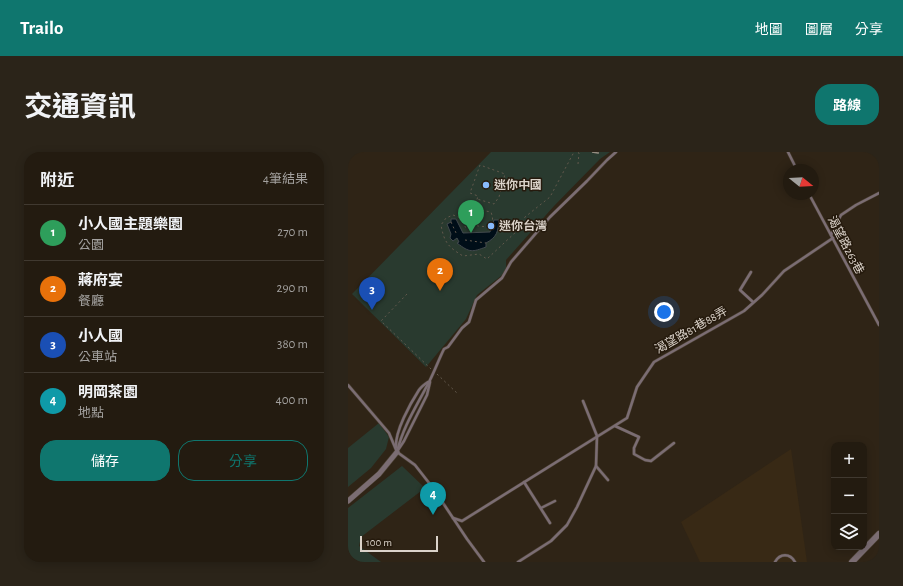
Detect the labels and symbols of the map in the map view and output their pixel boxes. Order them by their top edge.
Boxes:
north arrow [783,164,819,200]
place label: 迷你中國 [494,178,542,191]
marker: 迷你中國 [481,180,491,190]
pin: 1 [458,200,484,233]
street label: 渴望路263巷 [826,213,867,276]
place label: 迷你台灣 [499,219,547,232]
marker: 迷你台灣 [486,221,496,231]
pin: 2 [427,258,453,291]
pin: 3 [359,277,385,310]
your location [654,302,674,322]
street label: 渴望路81巷88弄 [652,304,729,355]
pin: 4 [420,482,446,515]
scale bar [360,534,438,553]

